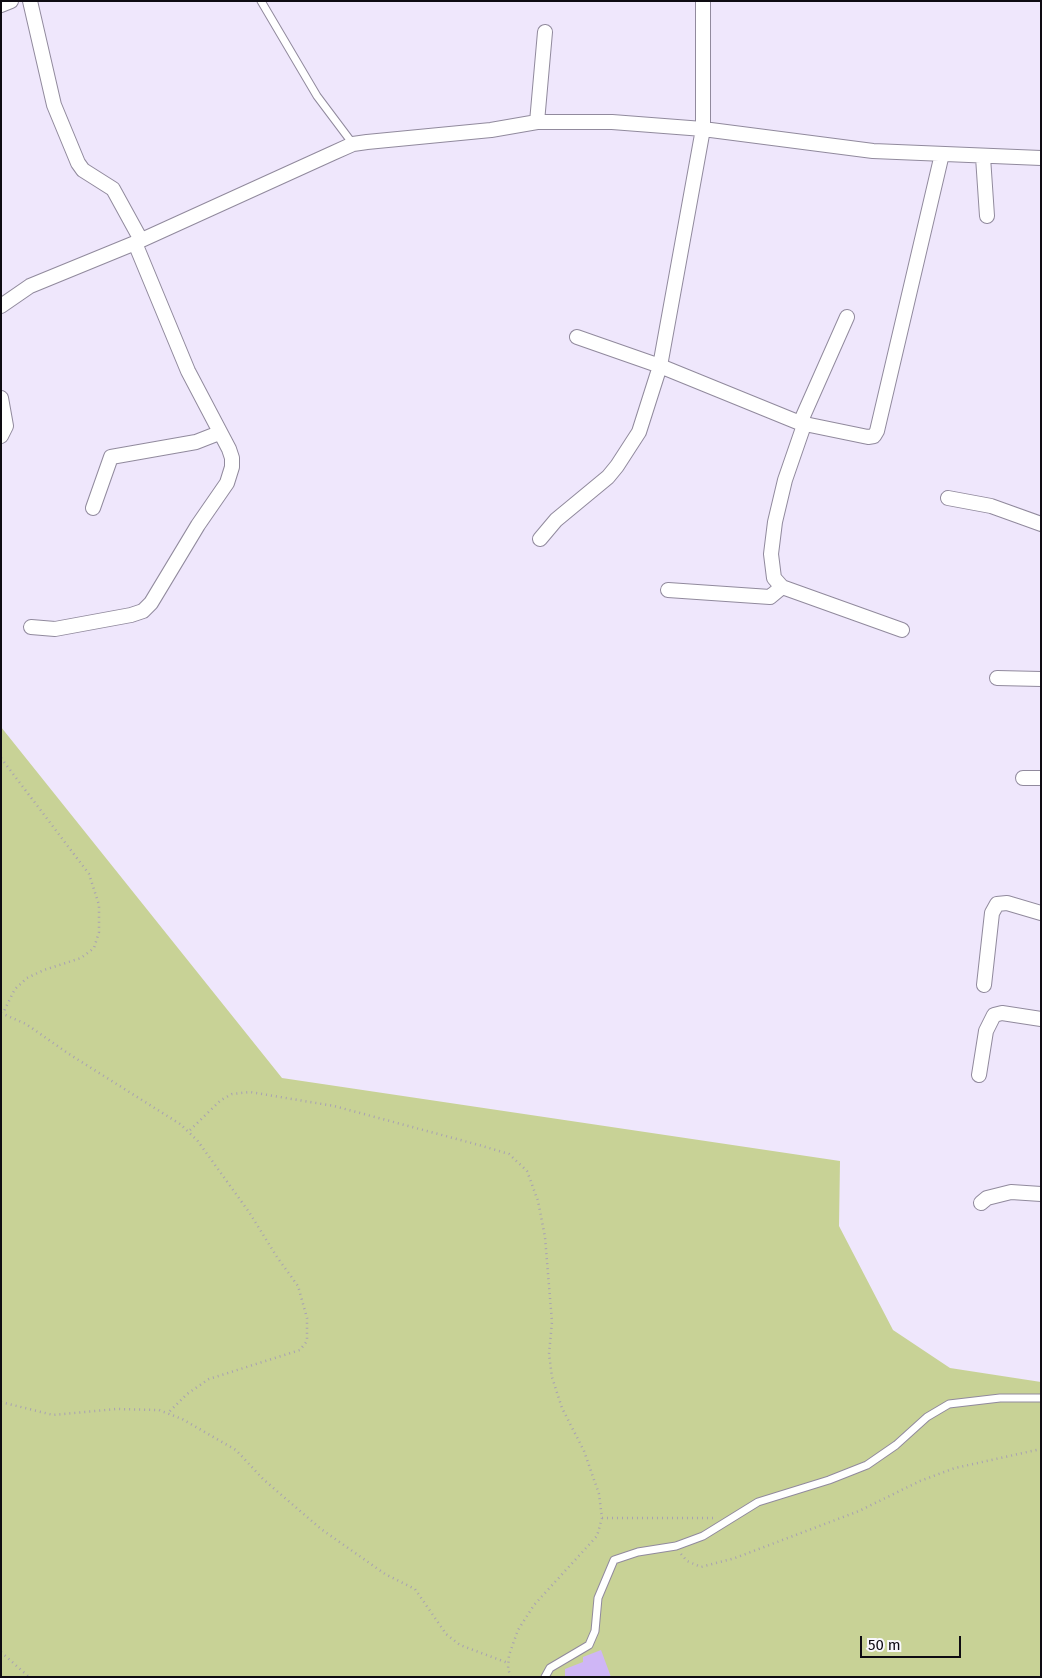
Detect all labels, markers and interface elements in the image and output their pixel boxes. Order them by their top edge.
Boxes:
scale bar [862,1626,963,1658]
text: 50 m [868,1636,901,1654]

